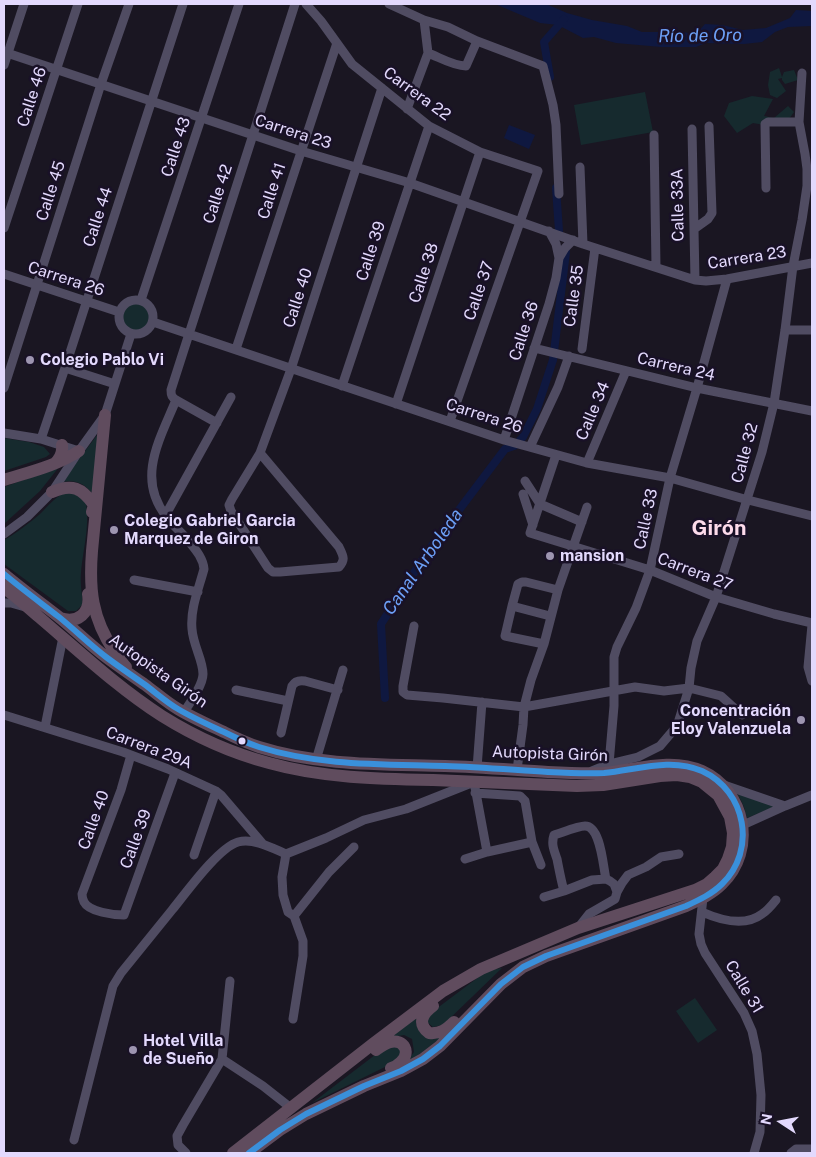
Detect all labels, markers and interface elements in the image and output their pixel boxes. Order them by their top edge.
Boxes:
water label: Río de Oro [658,24,742,48]
street label: Carrera 22 [379,63,455,125]
street label: Calle 46 [13,65,51,129]
street label: Carrera 23 [252,111,334,153]
street label: Calle 43 [157,115,195,179]
street label: Calle 45 [32,159,70,223]
street label: Calle 41 [254,160,290,222]
street label: Calle 42 [199,162,237,226]
street label: Calle 33A [668,168,688,242]
street label: Calle 44 [79,185,117,249]
street label: Calle 39 [352,219,390,283]
street label: Calle 38 [405,241,443,305]
street label: Carrera 23 [706,242,788,274]
street label: Carrera 26 [25,258,107,300]
street label: Calle 37 [460,259,498,323]
street label: Calle 35 [560,264,588,328]
street label: Calle 40 [279,266,317,330]
street label: Calle 36 [505,299,543,363]
street label: Carrera 24 [635,349,717,385]
place label: Colegio Pablo Vi [40,350,164,370]
marker: Colegio Pablo Vi [24,354,36,366]
street label: Calle 34 [572,379,614,443]
street label: Carrera 26 [443,395,525,437]
street label: Calle 32 [728,421,762,485]
street label: Calle 33 [630,487,662,551]
water label: Canal Arboleda [378,505,468,619]
place label: Colegio Gabriel Garcia Marquez de Giron [124,511,295,549]
district label: Girón [692,516,746,542]
marker: Colegio Gabriel Garcia Marquez de Giron [108,524,120,536]
place label: mansion [560,546,624,566]
street label: Carrera 27 [655,549,735,595]
marker: mansion [544,550,556,562]
street label: Autopista Girón [105,630,211,712]
place label: Concentración Eloy Valenzuela [671,701,791,739]
marker: Concentración Eloy Valenzuela [795,714,807,726]
street label: Carrera 29A [103,723,195,773]
unlabelled marker [237,736,247,746]
street label: Autopista Girón [492,742,608,766]
street label: Calle 40 [74,788,114,852]
street label: Calle 39 [116,807,156,871]
street label: Calle 31 [721,957,767,1017]
place label: Hotel Villa de Sueño [143,1031,223,1069]
marker: Hotel Villa de Sueño [127,1044,139,1056]
north arrow [756,1097,806,1147]
text: N [757,1112,775,1126]

